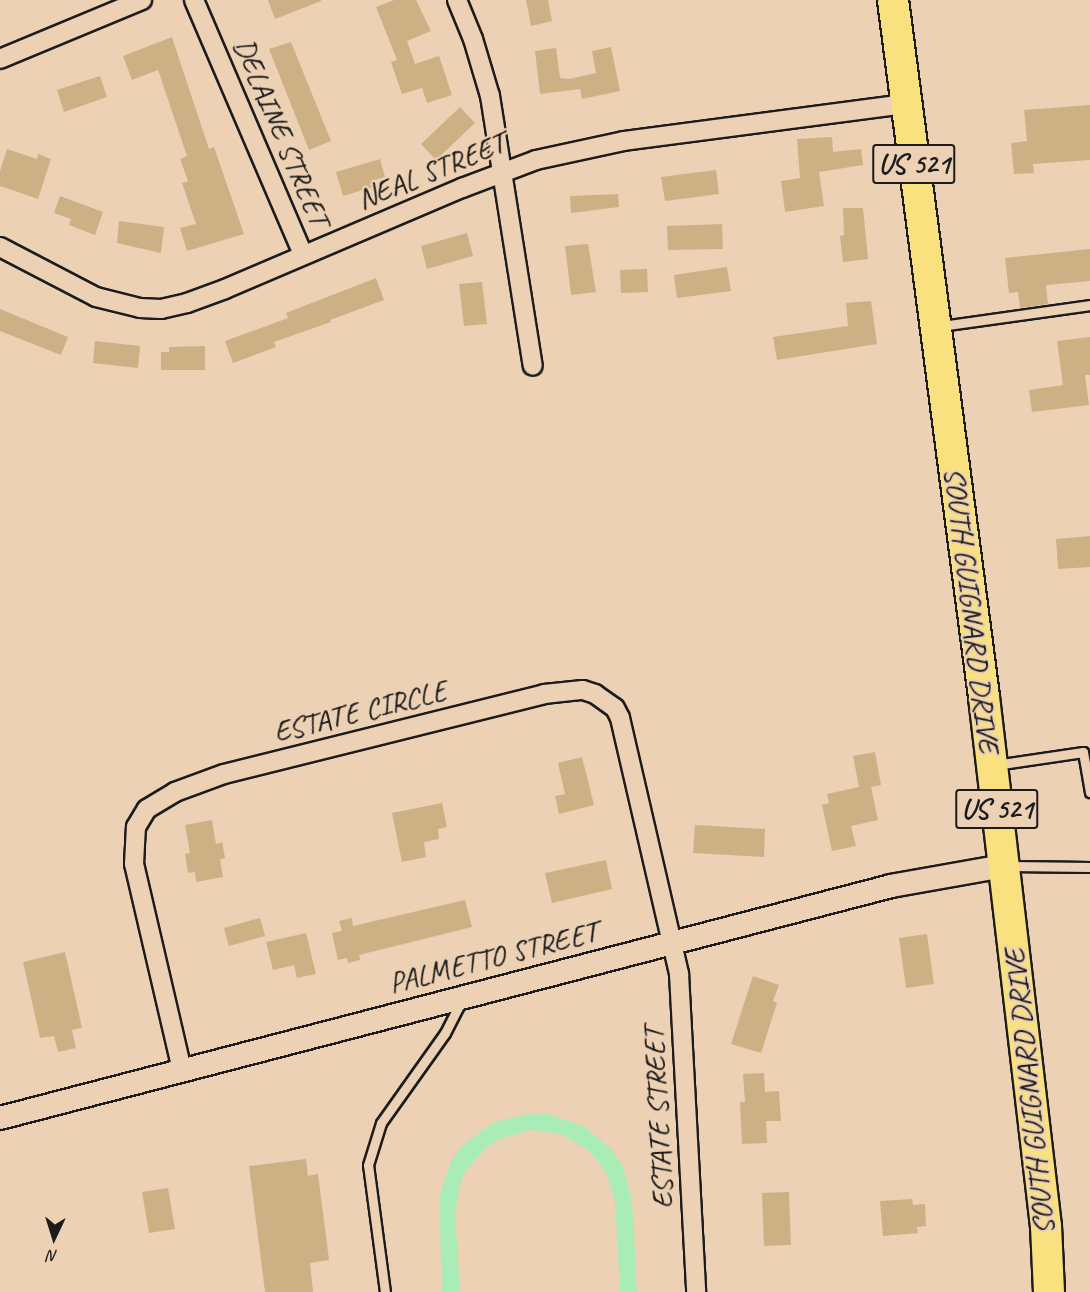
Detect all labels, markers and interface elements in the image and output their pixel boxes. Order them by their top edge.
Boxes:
street label: DELAINE STREET [226,32,338,232]
street label: NEAL STREET [351,125,511,217]
road number: US 521 [872,139,956,189]
street label: SOUTH GUIGNARD DRIVE [937,466,1007,754]
street label: ESTATE CIRCLE [270,672,450,750]
road number: US 521 [955,784,1039,834]
street label: PALMETTO STREET [385,914,601,1000]
street label: SOUTH GUIGNARD DRIVE [996,948,1062,1236]
street label: ESTATE STREET [635,1026,681,1210]
north arrow [24,1208,84,1268]
text: N [47,1246,58,1266]

